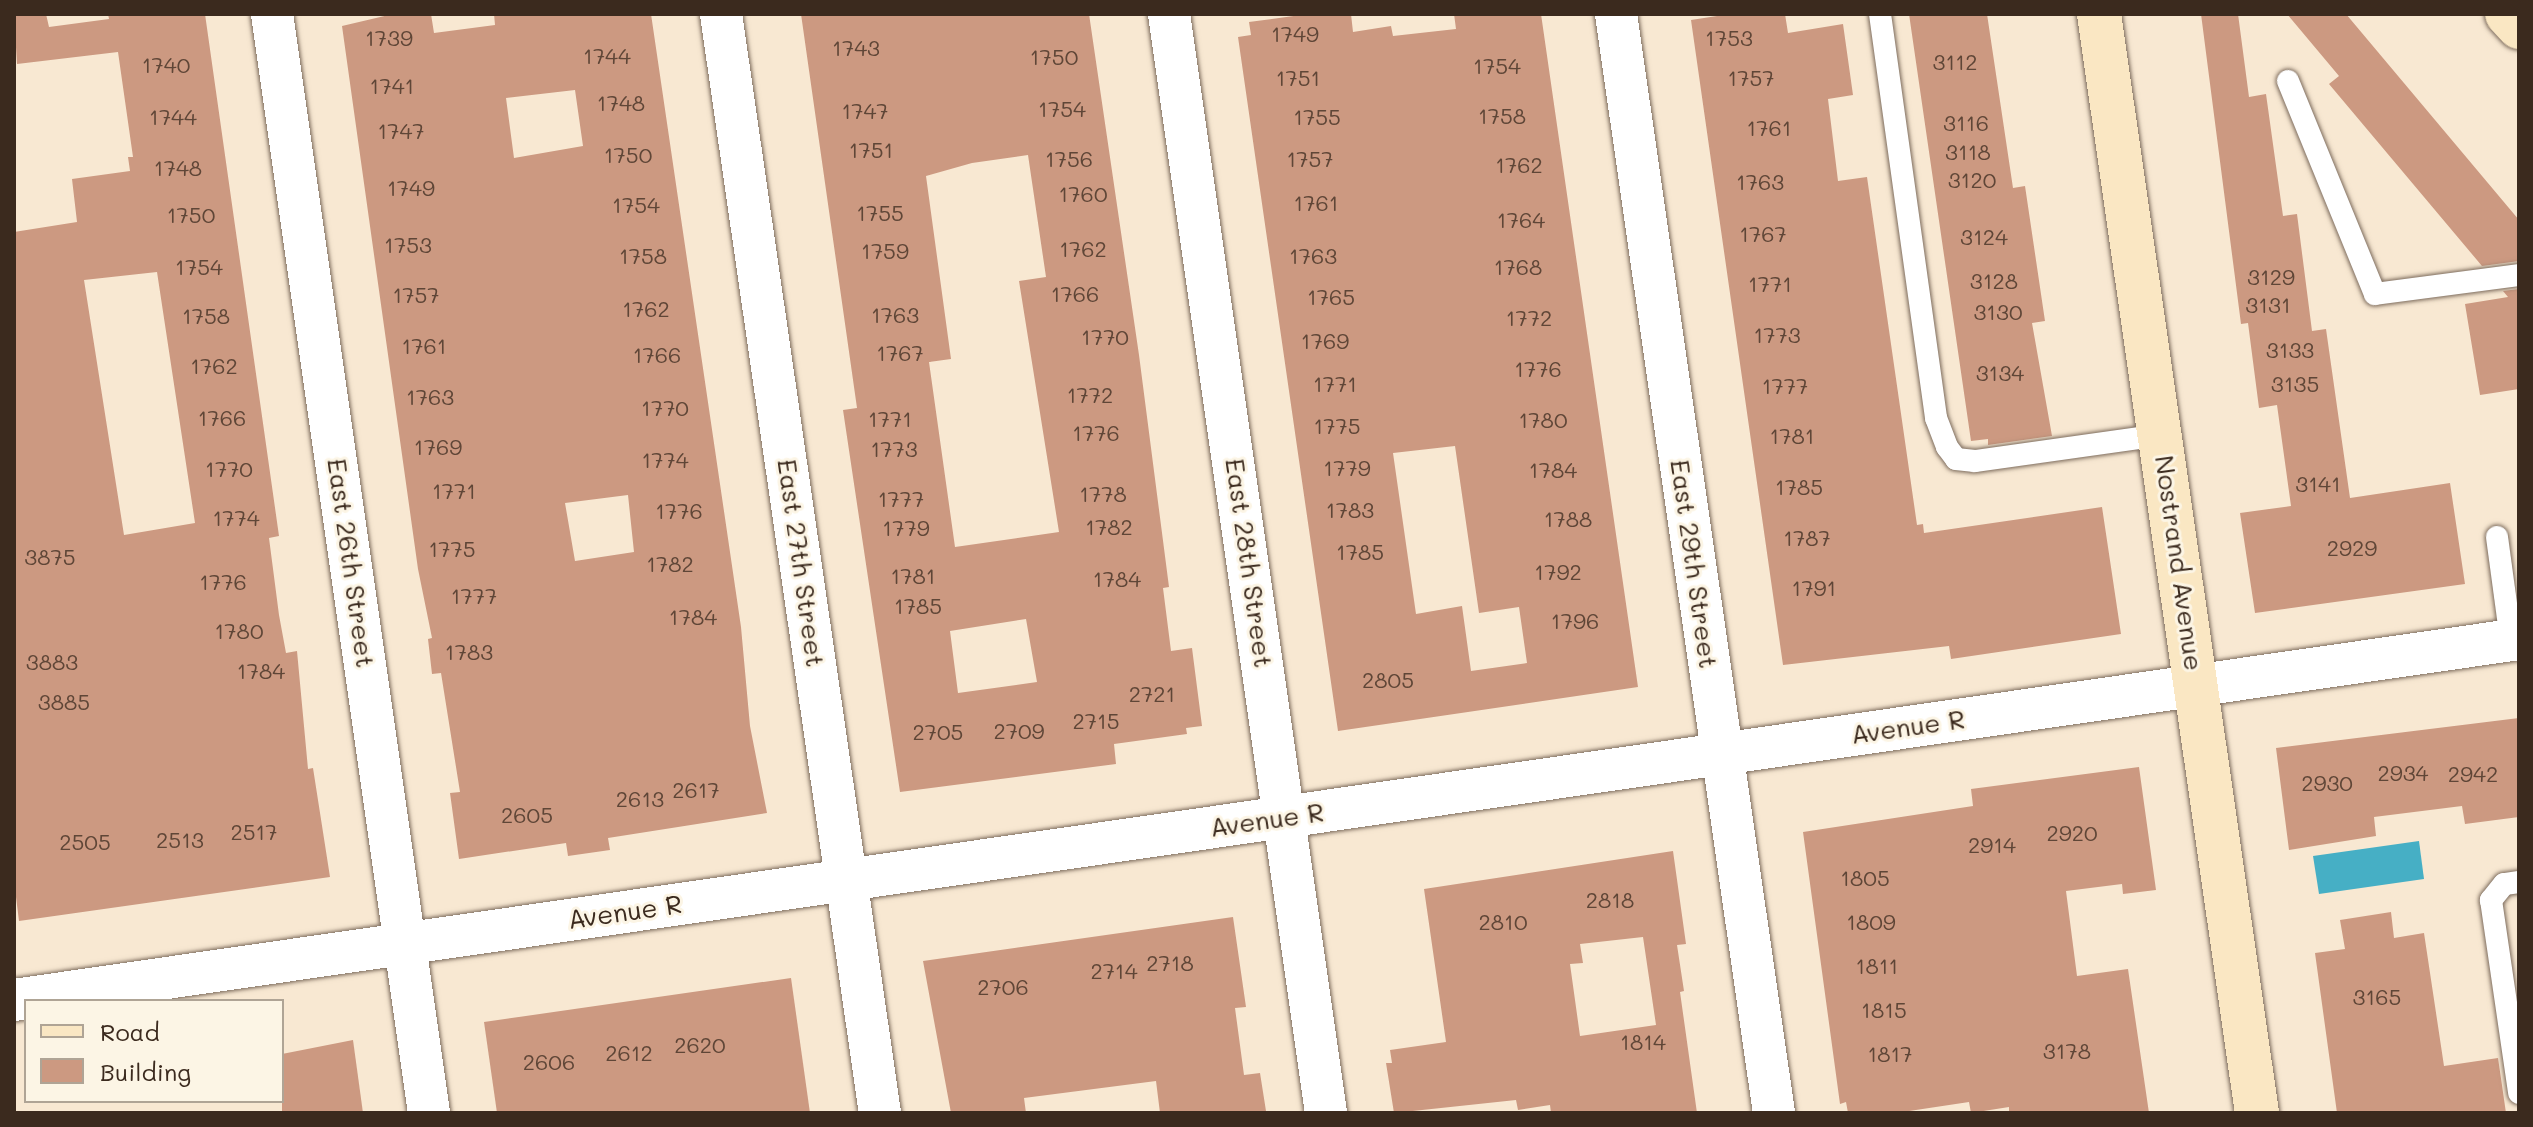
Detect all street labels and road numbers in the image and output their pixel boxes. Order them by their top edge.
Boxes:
street label: Nostrand Avenue [2148,453,2210,673]
street label: East 26th Street [321,456,381,670]
street label: East 28th Street [1219,456,1279,670]
street label: East 27th Street [771,457,831,669]
street label: East 29th Street [1664,458,1724,670]
street label: Avenue R [1849,704,1967,750]
street label: Avenue R [1208,797,1326,843]
street label: Avenue R [566,889,684,935]

